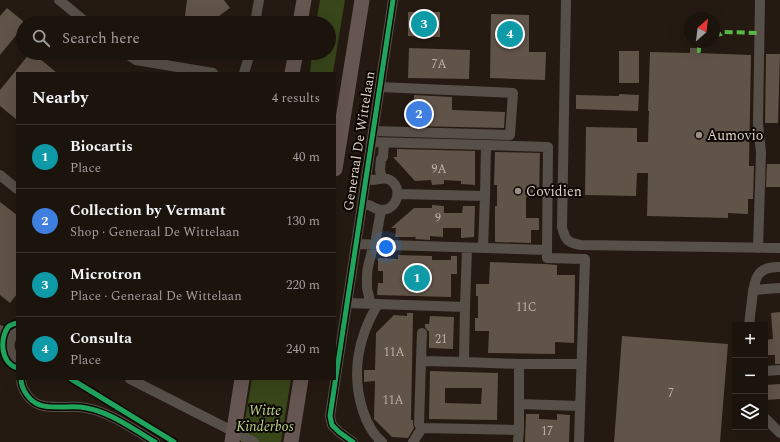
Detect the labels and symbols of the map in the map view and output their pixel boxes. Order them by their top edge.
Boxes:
pin: 3 [411,9,437,39]
north arrow [684,12,720,48]
pin: 4 [497,19,523,49]
house number: 7A [431,55,447,74]
street label: Generaal De Wittelaan [338,70,380,212]
pin: 2 [406,99,432,129]
place label: Aumovio [707,125,763,146]
marker: Aumovio [694,130,704,140]
house number: 9A [431,160,447,179]
place label: Covidien [526,181,582,202]
marker: Covidien [513,186,523,196]
house number: 9 [435,209,441,228]
your location [376,237,396,257]
pin: 1 [404,263,430,293]
house number: 11C [516,298,536,317]
house number: 21 [435,330,447,349]
house number: 11A [383,343,405,362]
house number: 7 [668,384,674,403]
house number: 11A [382,391,404,410]
park label: Witte Kinderbos [236,400,294,437]
house number: 17 [541,422,553,441]

